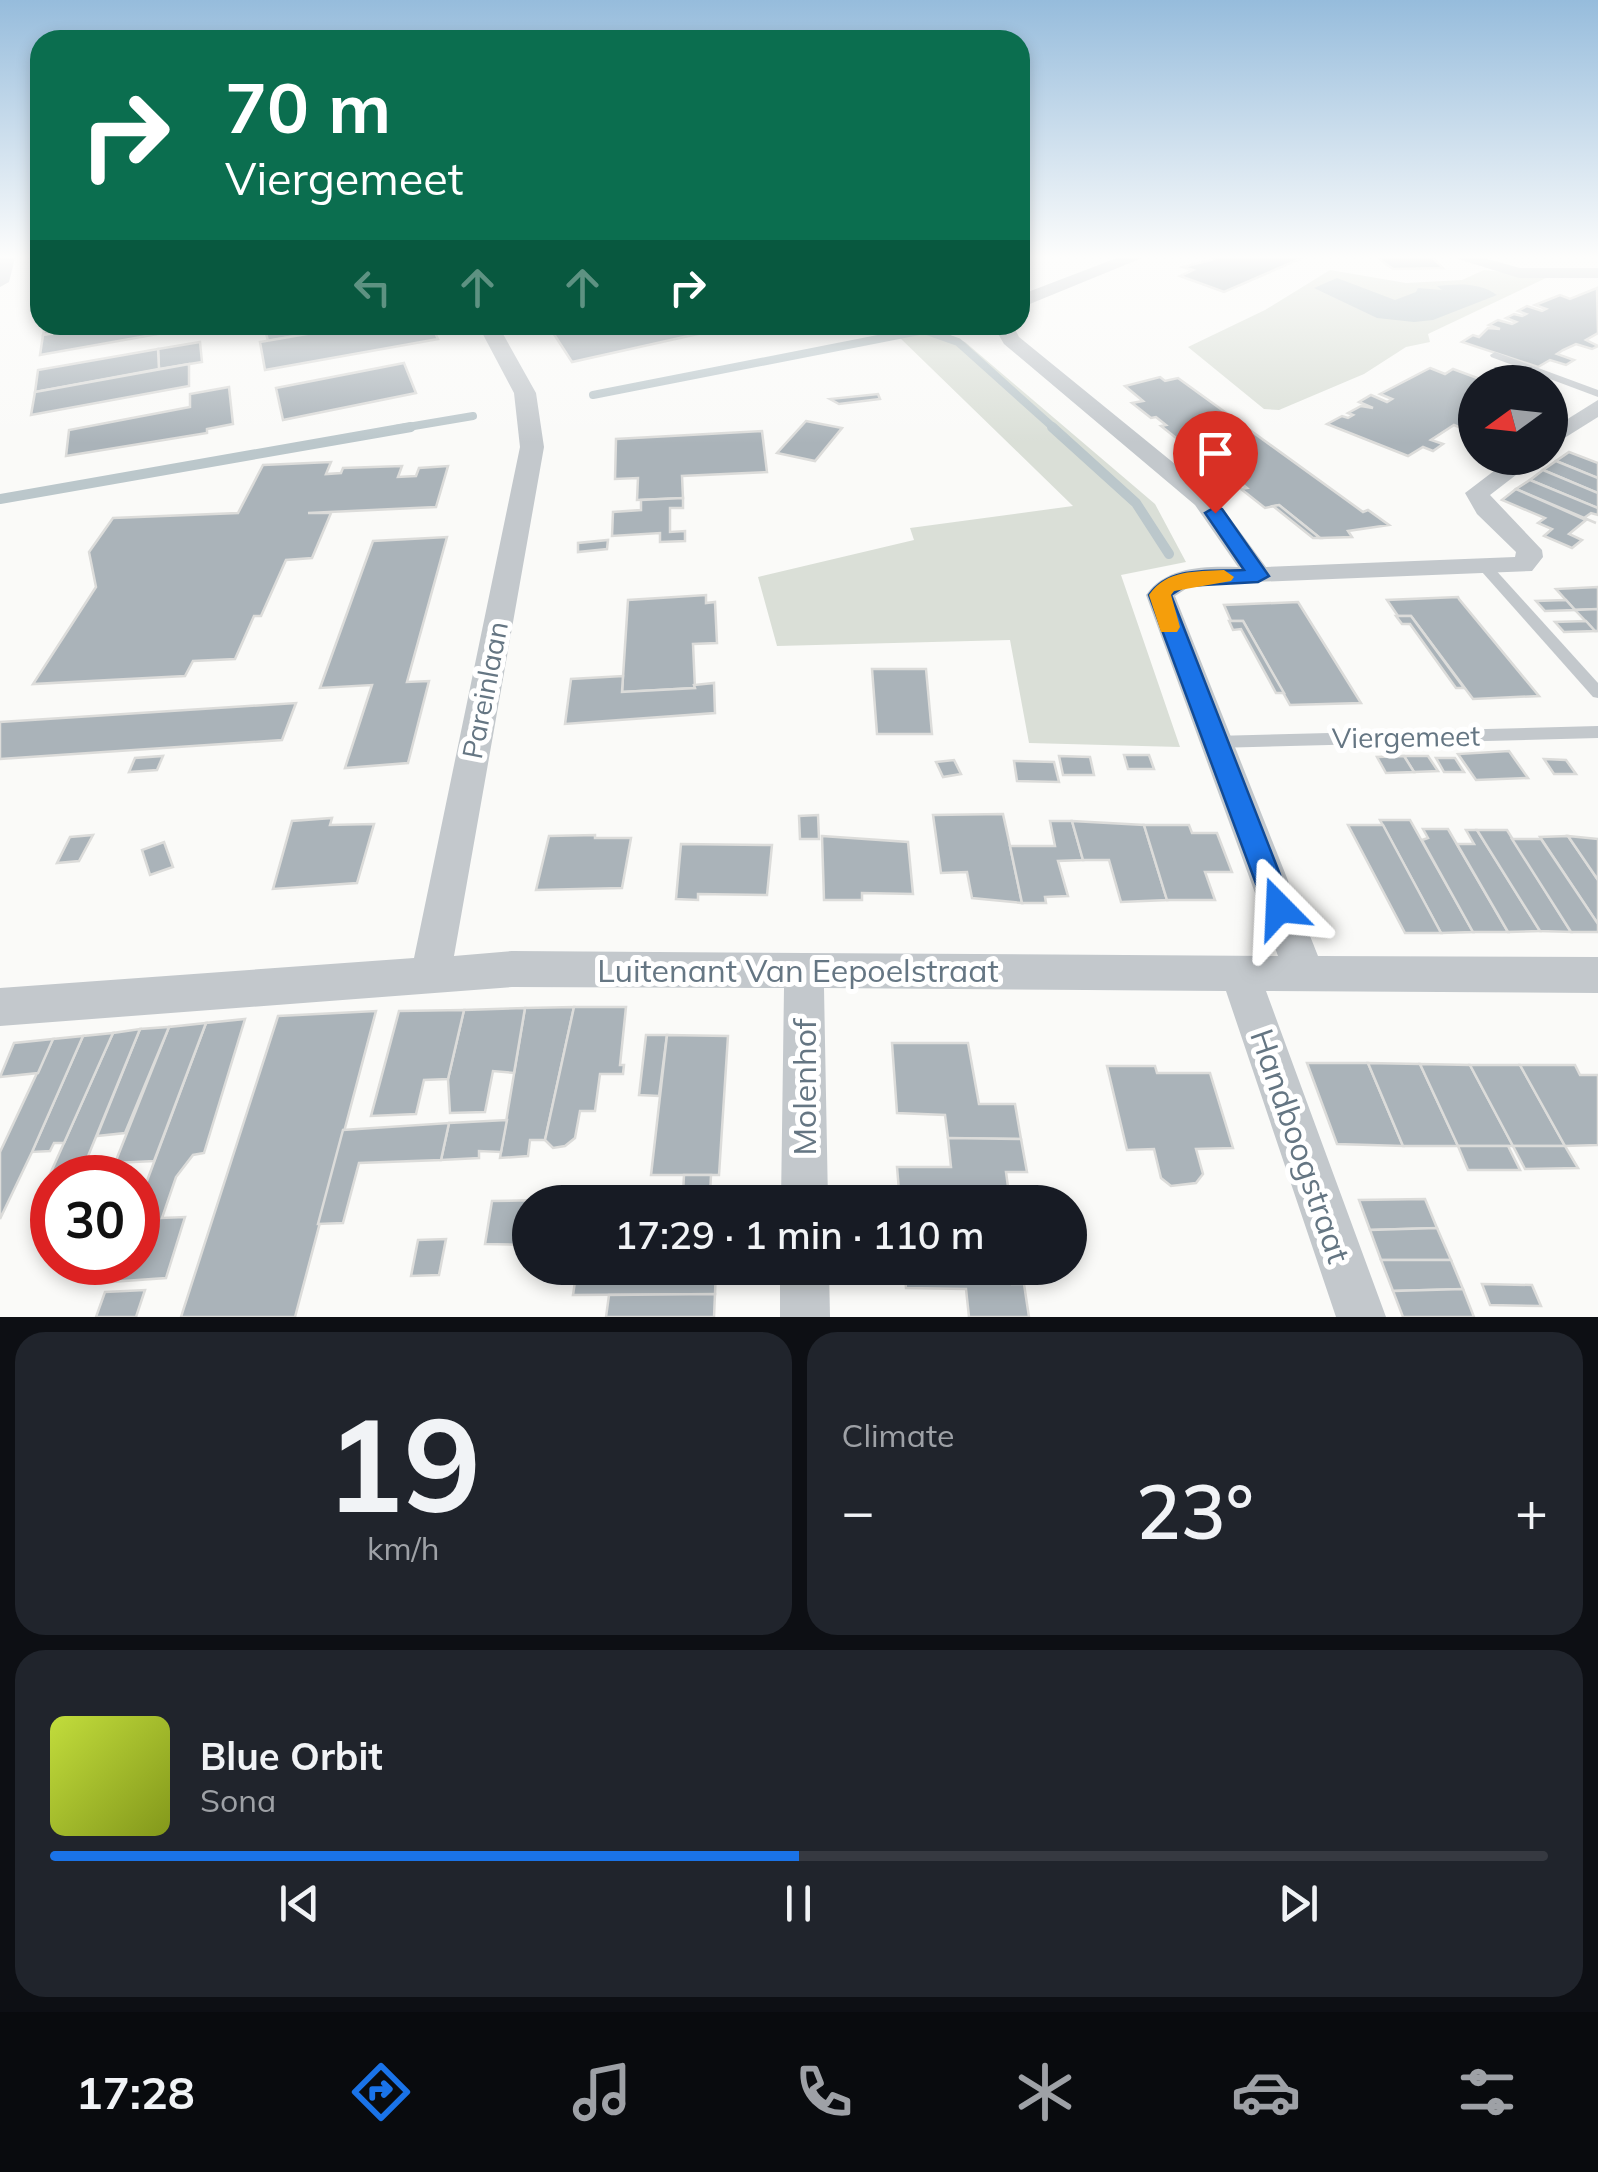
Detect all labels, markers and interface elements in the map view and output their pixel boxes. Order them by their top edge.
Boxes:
text: 70 m [225,63,391,151]
icon: right [60,70,190,200]
text: Viergemeet [225,150,463,206]
icon: left [345,260,400,315]
icon: ahead [450,260,505,315]
icon: ahead [555,260,610,315]
icon: right [660,260,715,315]
north arrow [1458,365,1568,475]
map controls [1458,365,1568,475]
pin [1173,411,1258,514]
icon: arrive [1188,426,1243,481]
street label: Pareinlaan [454,618,515,762]
street label: Viergemeet [1332,718,1481,755]
position arrow [1227,856,1331,960]
street label: Luitenant Van Eepoelstraat [597,950,999,990]
street label: Molenhof [784,1017,824,1156]
street label: Handboogstraat [1242,1023,1360,1268]
speed limit sign: 30 [30,1155,160,1285]
text: 17:29 · 1 min · 110 m [614,1211,985,1259]
text: 19 [325,1381,481,1545]
text: Climate [842,1415,954,1455]
text: 23° [1136,1464,1254,1558]
text: − [842,1476,875,1545]
text: + [1515,1476,1548,1545]
text: km/h [367,1528,439,1568]
text: Blue Orbit [200,1732,383,1780]
text: Sona [200,1780,276,1820]
icon: previous [272,1876,327,1931]
icon: pause [771,1876,826,1931]
icon: next [1271,1876,1326,1931]
icon: directions [346,2057,416,2127]
icon: music [567,2057,637,2127]
icon: phone [789,2057,859,2127]
icon: climate [1010,2057,1080,2127]
icon: car [1231,2057,1301,2127]
icon: filters [1452,2057,1522,2127]
text: 17:28 [76,2064,195,2120]

